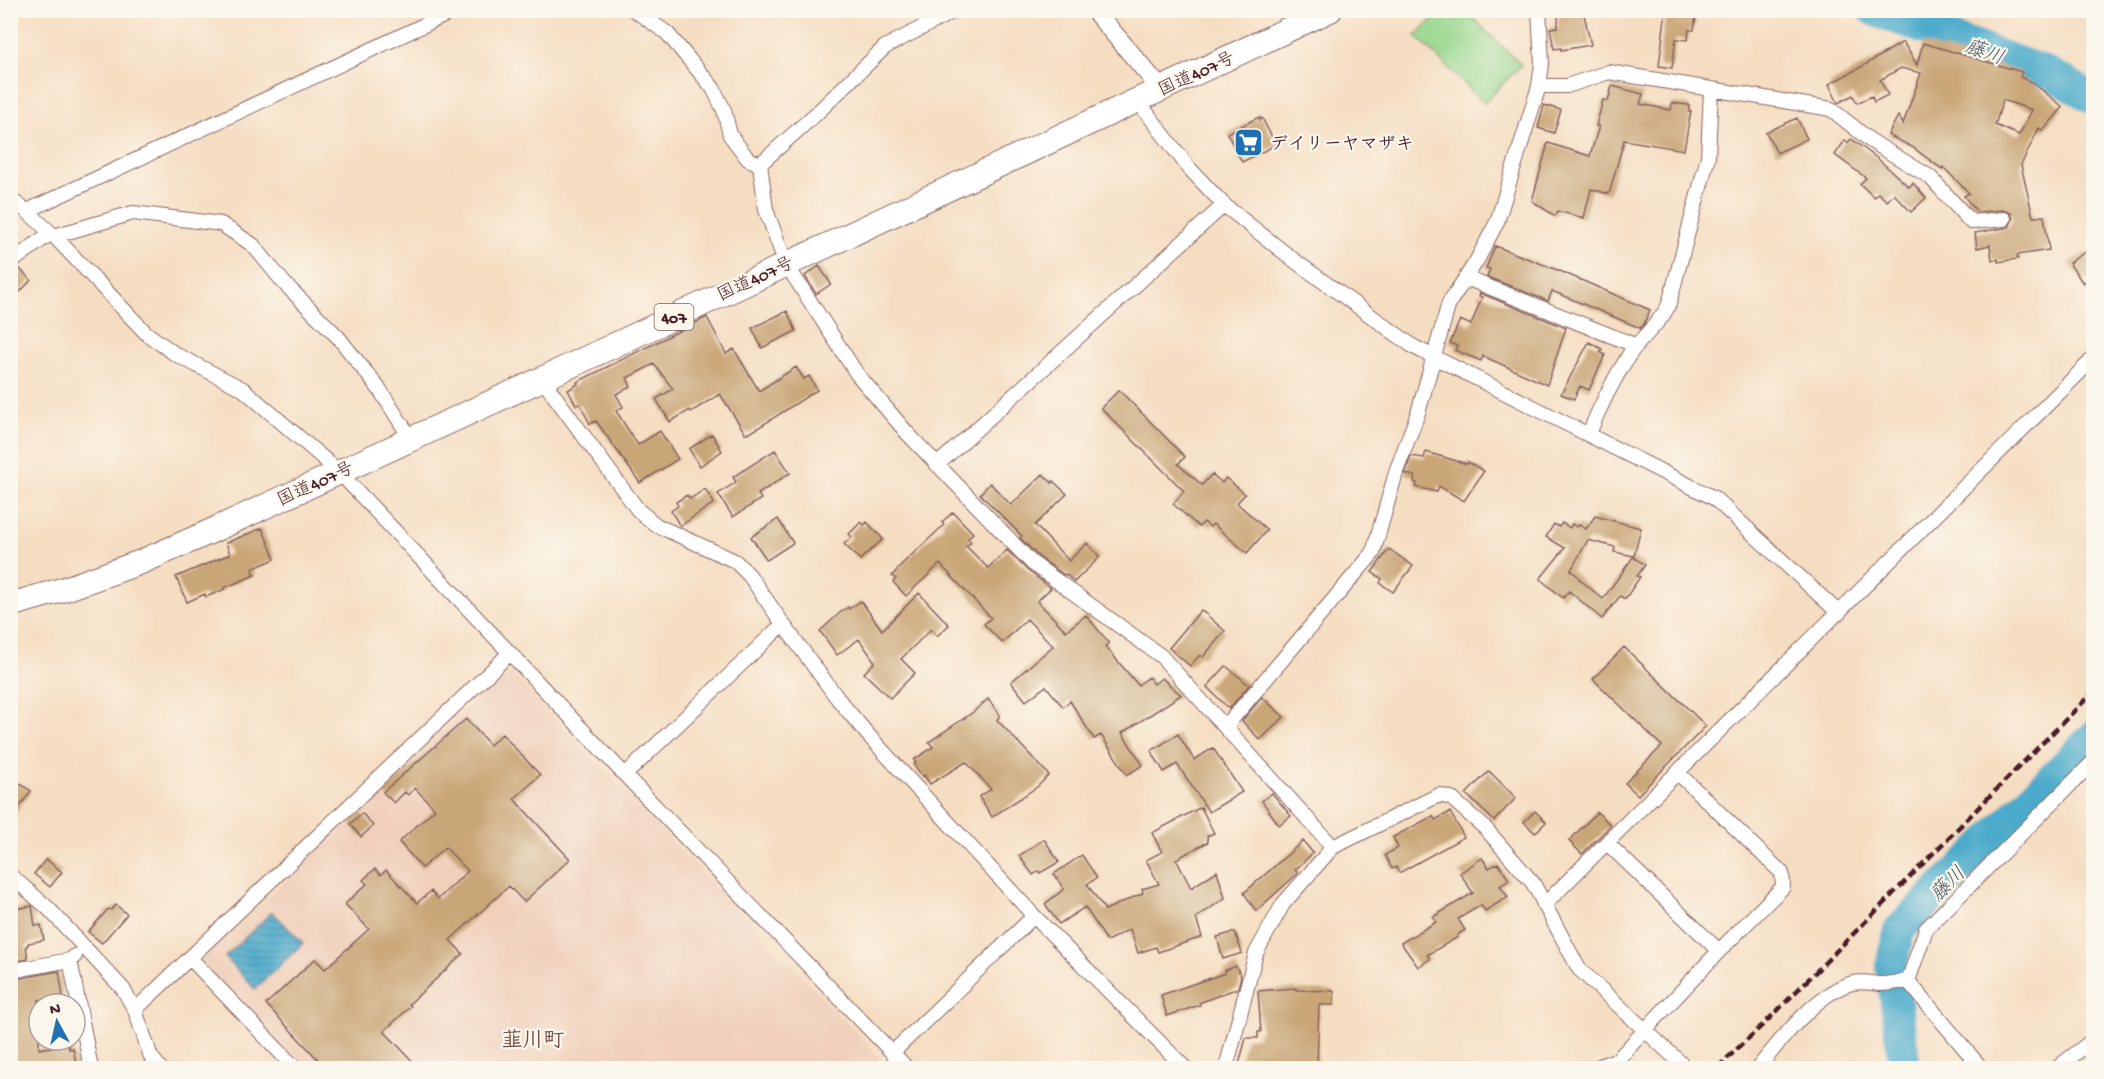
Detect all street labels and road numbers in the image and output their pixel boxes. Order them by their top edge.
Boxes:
street label: 国道407号 [1155,47,1239,102]
street label: 国道407号 [714,252,798,307]
road number: 407 [654,304,694,330]
street label: 国道407号 [274,457,358,512]

